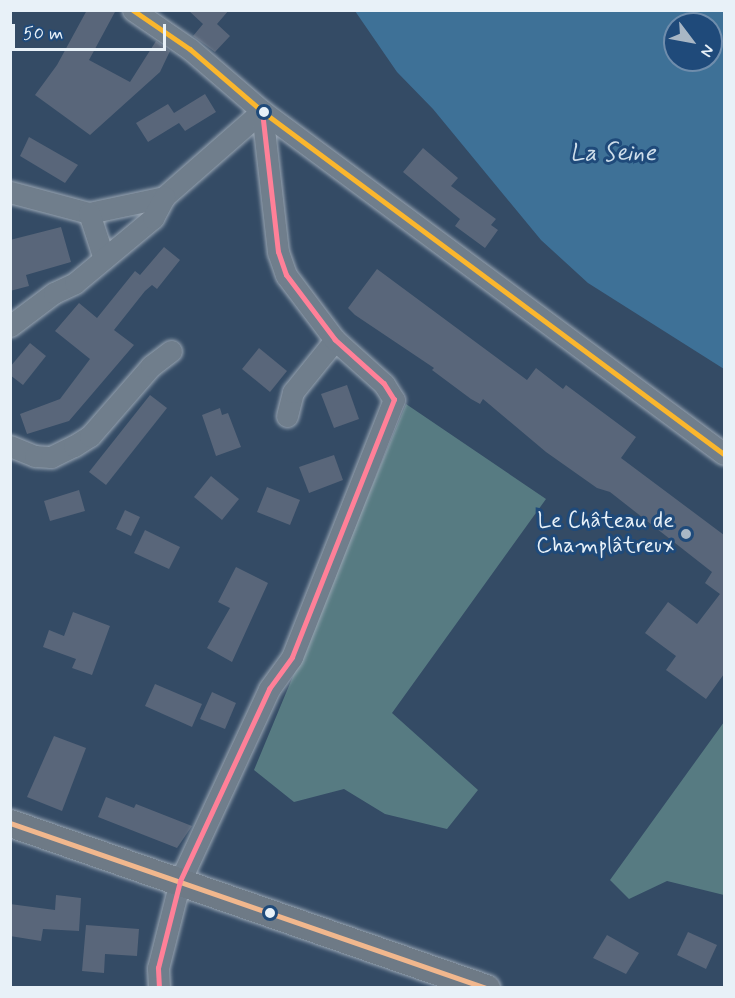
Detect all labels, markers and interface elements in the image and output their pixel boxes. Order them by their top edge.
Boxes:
scale bar [15,12,170,50]
north arrow [663,12,723,72]
text: 50 m [23,22,63,46]
text: N [695,41,719,61]
unlabelled marker [258,106,270,118]
water label: La Seine [569,140,657,168]
place label: Le Château de Champlâtreux [533,508,674,560]
marker: Le Château de Champlâtreux [679,527,693,541]
unlabelled marker [264,907,276,919]

